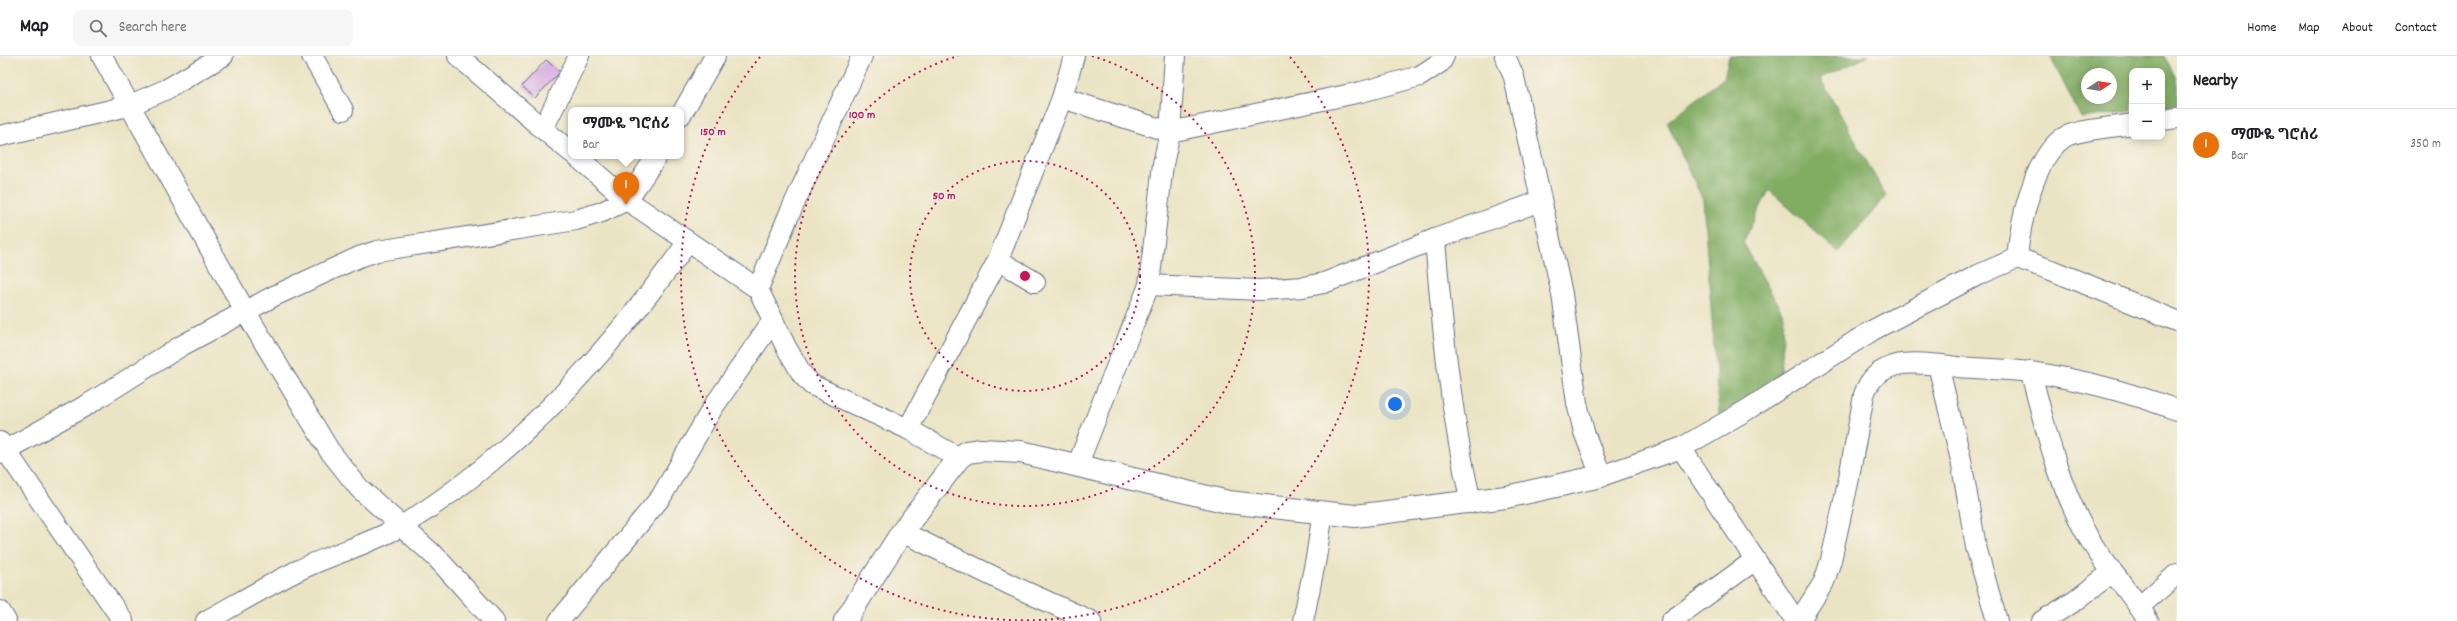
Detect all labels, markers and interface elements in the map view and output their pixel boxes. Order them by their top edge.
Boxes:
search box [73,10,353,46]
text: Map [20,14,49,41]
icon: search [87,17,109,39]
text: Search here [119,17,187,39]
text: Home [2247,18,2276,38]
text: Map [2298,18,2320,38]
text: About [2342,18,2373,38]
text: Contact [2395,18,2437,38]
north arrow [2081,68,2117,104]
map controls [2129,68,2165,140]
button: + [2129,68,2165,104]
text: Nearby [2193,70,2237,94]
button: − [2129,104,2165,140]
popup [568,107,684,159]
text: 100 m [849,107,875,124]
text: ማሙዬ ግሮሰሪ [582,114,670,136]
text: 150 m [700,124,726,141]
text: ማሙዬ ግሮሰሪ [2231,125,2318,147]
text: 1 [2205,135,2207,154]
text: 350 m [2410,135,2441,154]
text: Bar [582,136,600,155]
text: Bar [2231,147,2248,166]
pin: 1 [613,172,639,205]
text: 50 m [932,188,956,205]
centre of rings [1018,269,1032,283]
your location [1385,394,1405,414]

